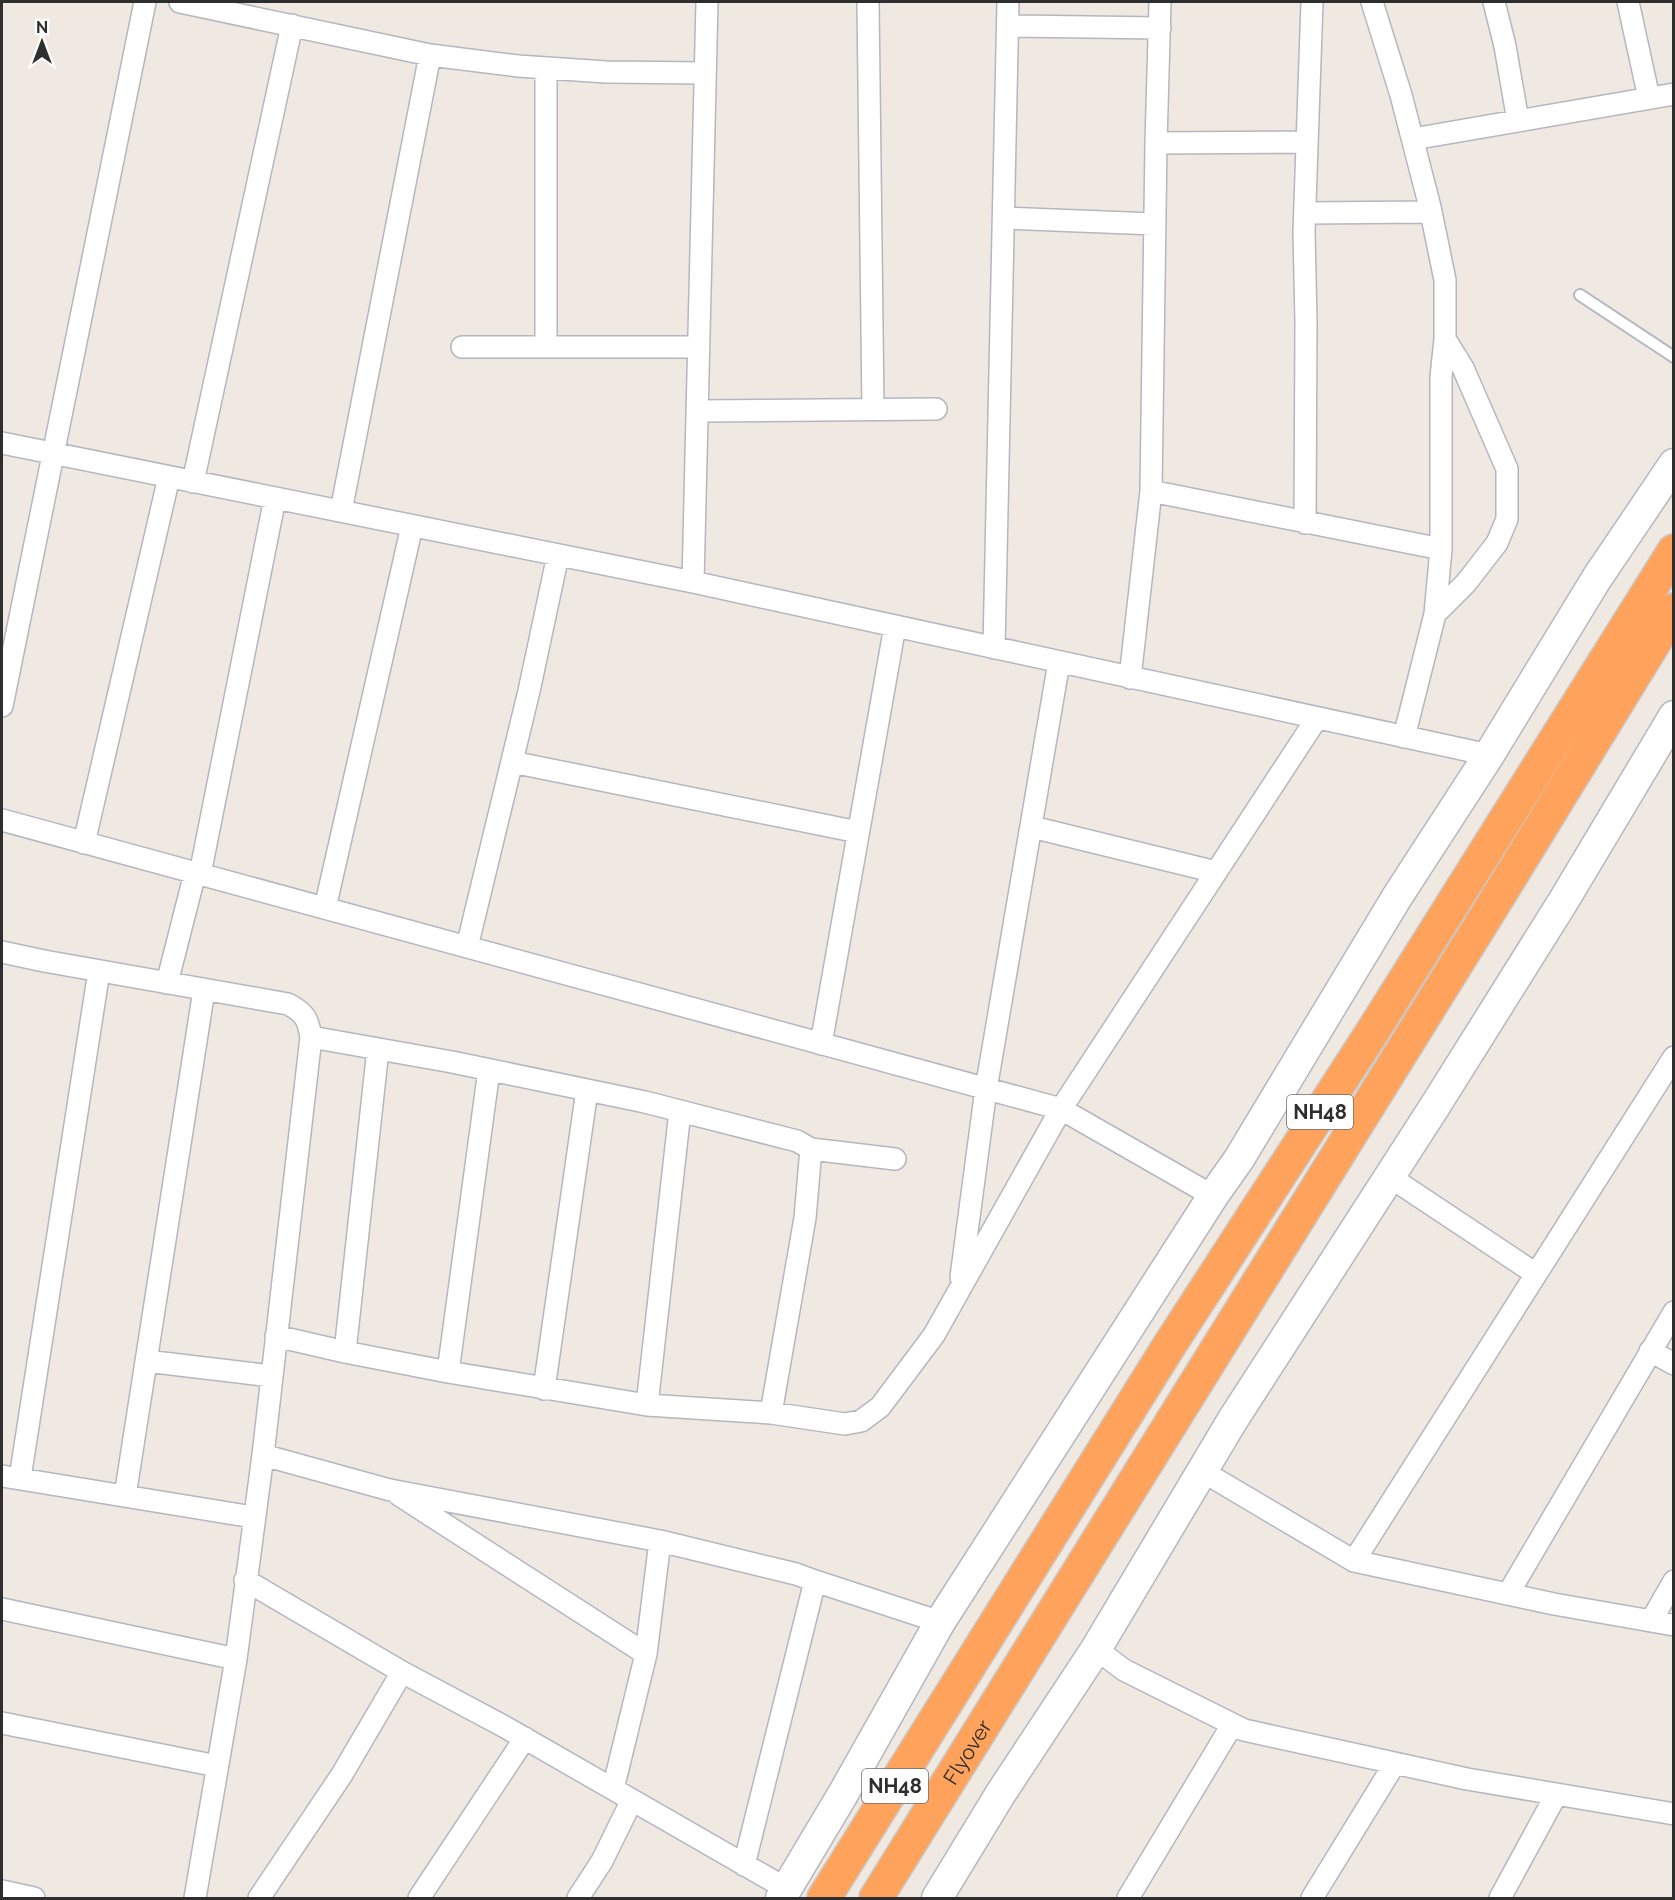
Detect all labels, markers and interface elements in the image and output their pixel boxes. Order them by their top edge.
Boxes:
north arrow [12,12,72,72]
text: N [36,18,48,37]
road number: NH48 [1287,1095,1353,1129]
street label: Flyover [937,1714,997,1789]
road number: NH48 [862,1769,928,1803]

